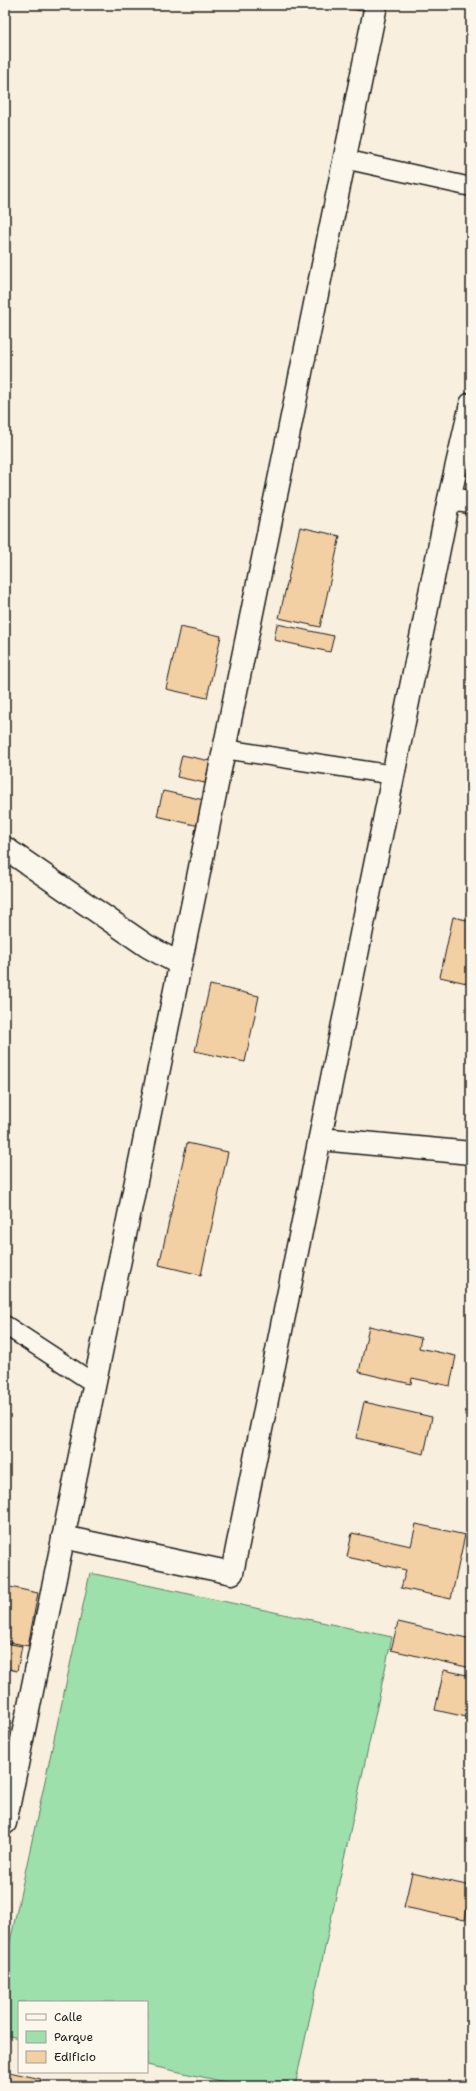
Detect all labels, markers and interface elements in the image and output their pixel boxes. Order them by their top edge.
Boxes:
legend [18,2001,148,2073]
text: Calle [54,2009,83,2025]
text: Parque [54,2029,93,2045]
text: Edificio [54,2049,96,2065]

